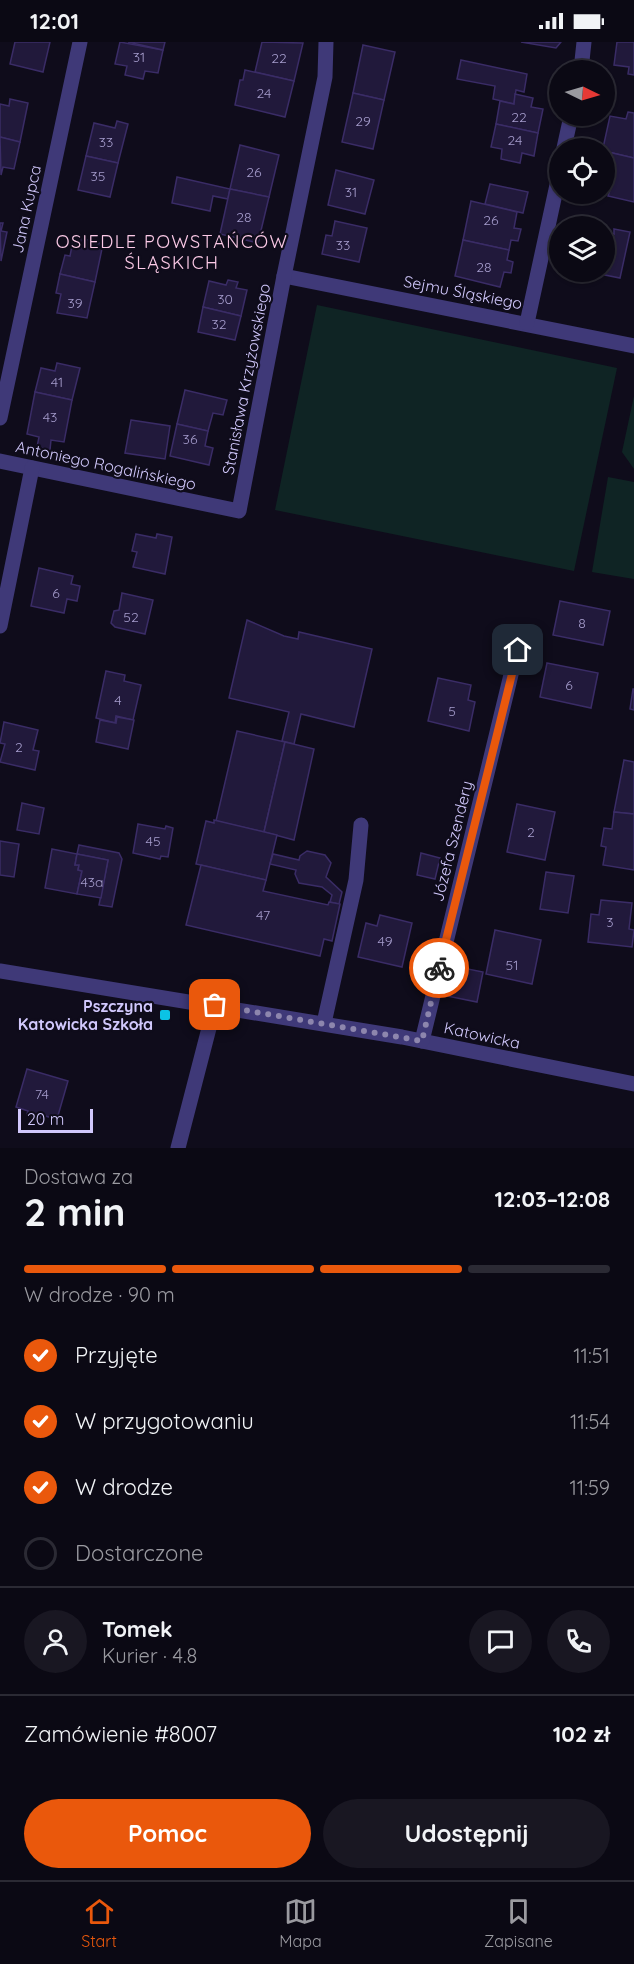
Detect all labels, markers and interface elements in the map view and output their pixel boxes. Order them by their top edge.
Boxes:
text: 12:01 [30,7,79,35]
house number: 31 [133,48,145,66]
house number: 22 [271,49,287,67]
north arrow [549,60,615,126]
map controls [549,60,615,282]
house number: 24 [257,84,271,102]
house number: 22 [511,108,527,126]
house number: 29 [355,112,371,130]
house number: 24 [508,131,522,149]
house number: 33 [99,133,113,151]
button: locate [549,138,615,204]
street label: Jana Kupca [7,163,45,255]
house number: 26 [246,163,262,181]
house number: 35 [91,167,105,185]
house number: 31 [345,183,357,201]
house number: 28 [236,208,252,226]
house number: 26 [483,211,499,229]
button: layers [549,216,615,282]
district label: OSIEDLE POWSTAŃCÓW ŚLĄSKICH [56,230,288,274]
house number: 33 [336,236,350,254]
house number: 28 [476,258,492,276]
street label: Sejmu Śląskiego [402,271,524,313]
street label: Stanisława Krzyżowskiego [218,282,274,476]
house number: 30 [217,290,233,308]
house number: 39 [67,294,83,312]
house number: 32 [211,315,227,333]
house number: 41 [51,373,63,391]
house number: 43 [43,408,57,426]
house number: 36 [183,430,198,448]
street label: Antoniego Rogalińskiego [14,436,198,494]
house number: 6 [52,584,60,602]
house number: 52 [123,608,139,626]
house number: 8 [578,614,586,632]
pin [492,624,543,675]
icon: home [501,633,534,666]
house number: 6 [565,676,573,694]
house number: 4 [114,691,122,709]
house number: 5 [448,702,456,720]
house number: 2 [15,738,23,756]
street label: Józefa Szendery [427,779,477,903]
house number: 2 [527,823,535,841]
house number: 45 [145,832,161,850]
house number: 43a [80,873,104,891]
house number: 47 [256,906,270,924]
house number: 3 [606,913,614,931]
house number: 49 [378,932,393,950]
courier [409,938,469,998]
icon: bike [423,952,456,985]
house number: 51 [506,956,518,974]
pin [189,979,240,1030]
icon: bag [198,988,231,1021]
place label: Pszczyna Katowicka Szkoła [18,996,153,1034]
marker: Pszczyna Katowicka Szkoła [158,1008,172,1022]
street label: Katowicka [442,1017,522,1053]
house number: 74 [35,1085,49,1103]
scale bar [18,1106,93,1134]
text: 20 m [27,1109,64,1129]
text: Dostawa za [24,1164,133,1189]
text: 12:03–12:08 [494,1185,610,1213]
text: 2 min [24,1187,126,1236]
text: W drodze · 90 m [24,1282,175,1307]
icon: check [24,1339,57,1372]
text: Przyjęte [75,1341,158,1369]
text: 11:51 [573,1343,610,1368]
icon: check [24,1405,57,1438]
text: W przygotowaniu [75,1407,254,1435]
text: 11:54 [570,1409,610,1434]
icon: check [24,1471,57,1504]
text: W drodze [75,1473,173,1501]
text: 11:59 [569,1475,610,1500]
text: Dostarczone [75,1539,204,1567]
button: person [24,1610,87,1673]
button: chat [469,1610,532,1673]
button: phone [547,1610,610,1673]
text: Tomek [102,1615,173,1643]
text: Kurier · 4.8 [102,1643,197,1668]
text: Zamówienie #8007 [24,1720,217,1748]
text: 102 zł [553,1720,610,1748]
button: Pomoc [24,1799,311,1868]
button: Udostępnij [323,1799,610,1868]
tab: Start [81,1895,117,1951]
tab: Mapa [279,1895,322,1951]
tab: Zapisane [484,1895,553,1951]

